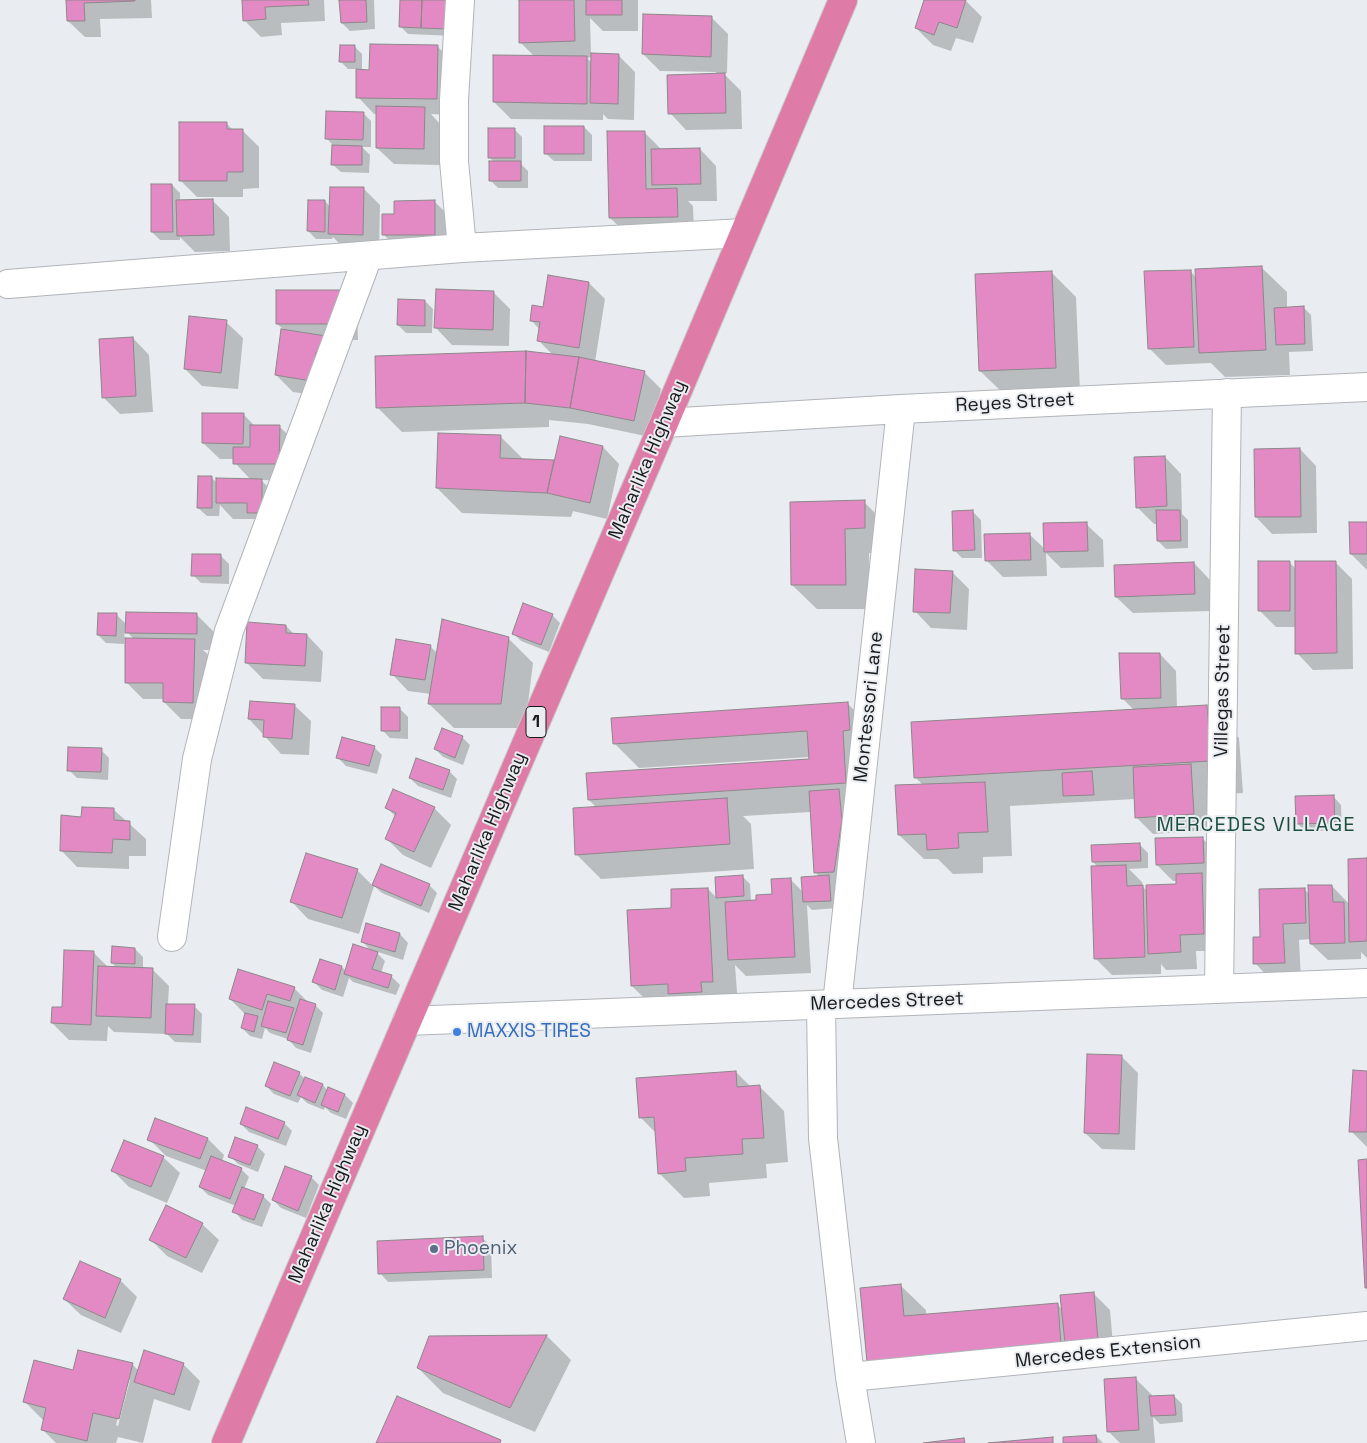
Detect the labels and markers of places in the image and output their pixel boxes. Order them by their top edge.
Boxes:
place label: MAXXIS TIRES [467,1021,591,1043]
marker: MAXXIS TIRES [451,1026,463,1038]
place label: Phoenix [444,1238,518,1260]
marker: Phoenix [428,1243,440,1255]

